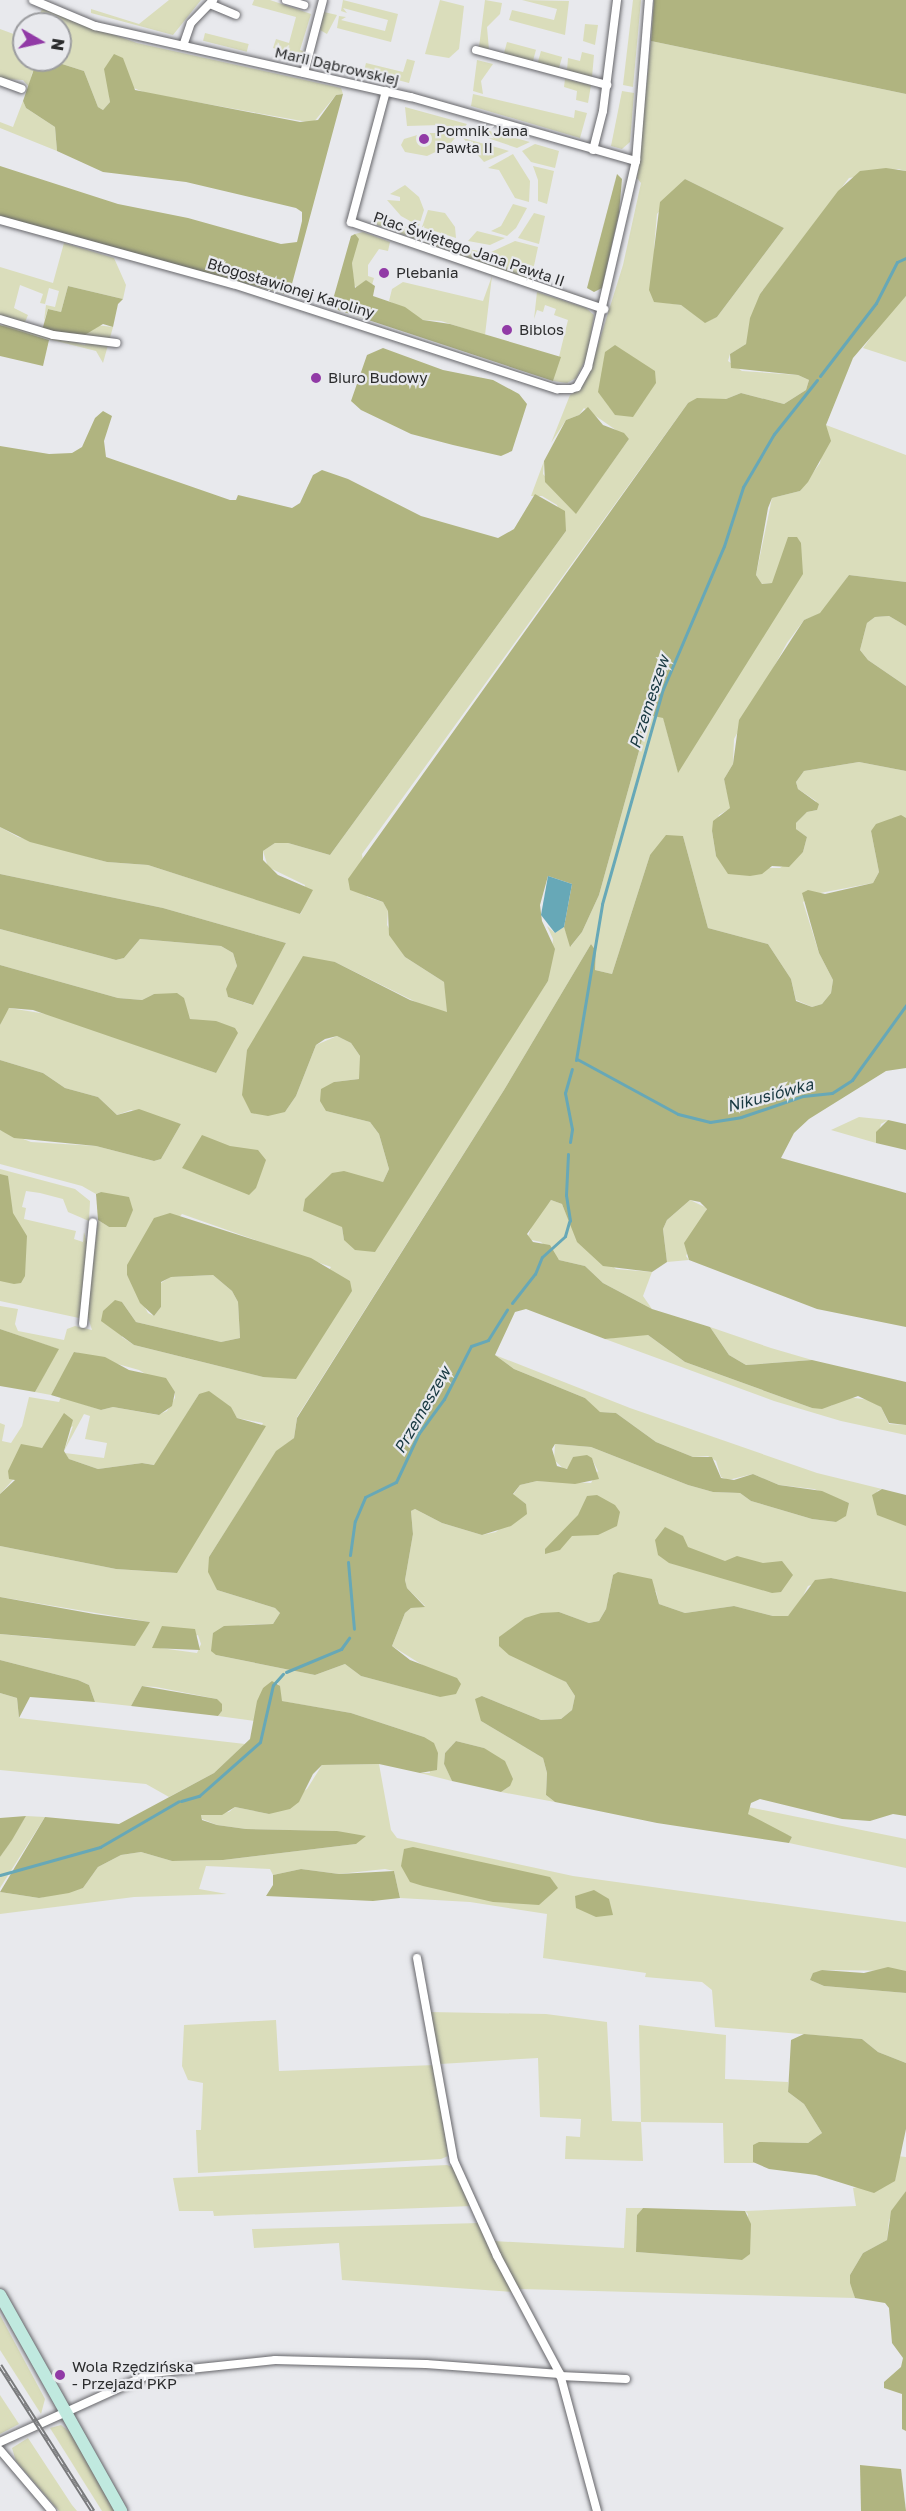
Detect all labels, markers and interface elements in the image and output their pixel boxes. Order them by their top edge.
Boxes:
north arrow [12,12,72,72]
text: N [47,37,69,52]
street label: Marii Dąbrowskiej [273,43,401,89]
place label: Pomnik Jana Pawła II [436,121,528,156]
marker: Pomnik Jana Pawła II [417,132,431,146]
street label: Plac Świętego Jana Pawła II [371,208,567,290]
street label: Błogosławionej Karoliny [205,254,377,322]
place label: Plebania [396,264,459,282]
marker: Plebania [377,266,391,280]
place label: Biblos [519,321,564,339]
marker: Biblos [500,323,514,337]
place label: Biuro Budowy [328,369,428,387]
marker: Biuro Budowy [309,371,323,385]
water label: Przemeszew [625,653,673,751]
water label: Nikusiówka [725,1074,815,1116]
water label: Przemeszew [390,1363,454,1457]
place label: Wola Rzędzińska - Przejazd PKP [72,2357,193,2392]
marker: Wola Rzędzińska - Przejazd PKP [53,2368,67,2382]

